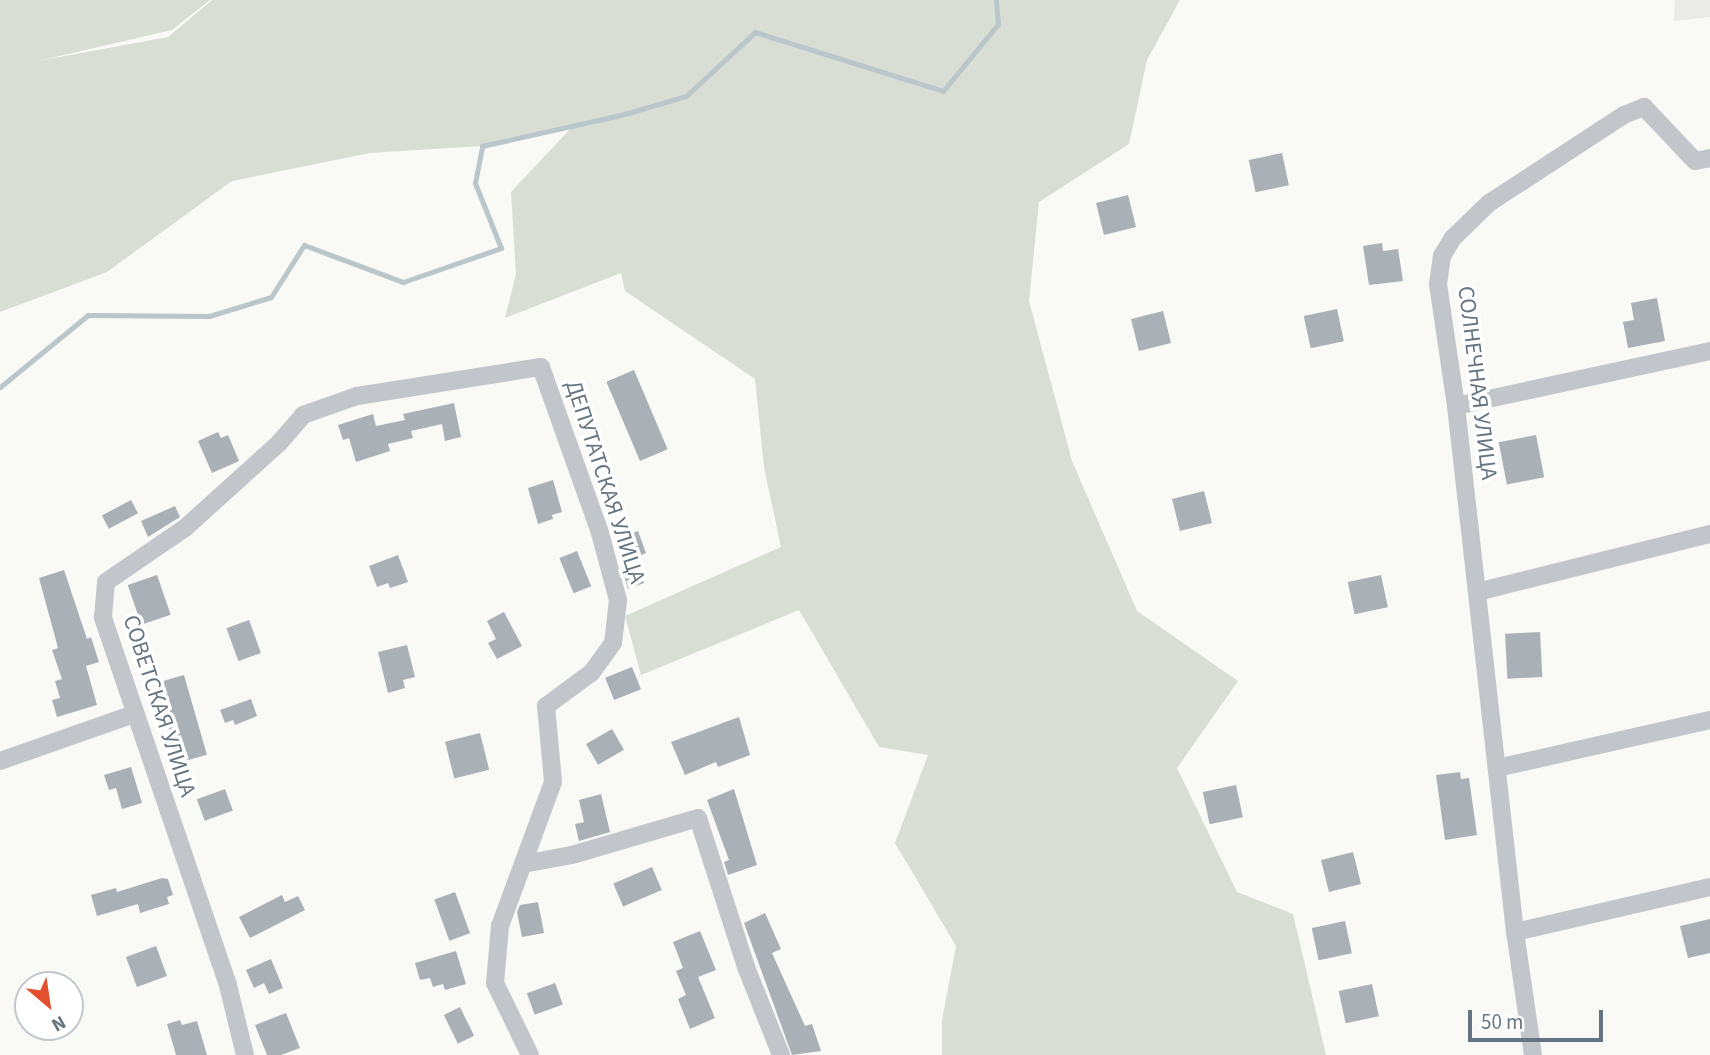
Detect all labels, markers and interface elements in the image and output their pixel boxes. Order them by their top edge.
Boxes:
street label: СОЛНЕЧНАЯ УЛИЦА [1451,284,1503,482]
street label: ДЕПУТАТСКАЯ УЛИЦА [559,377,651,587]
street label: СОВЕТСКАЯ УЛИЦА [117,612,201,800]
north arrow [14,971,84,1041]
scale bar [1472,996,1607,1040]
text: 50 m [1481,1007,1523,1037]
text: N [46,1008,71,1038]

